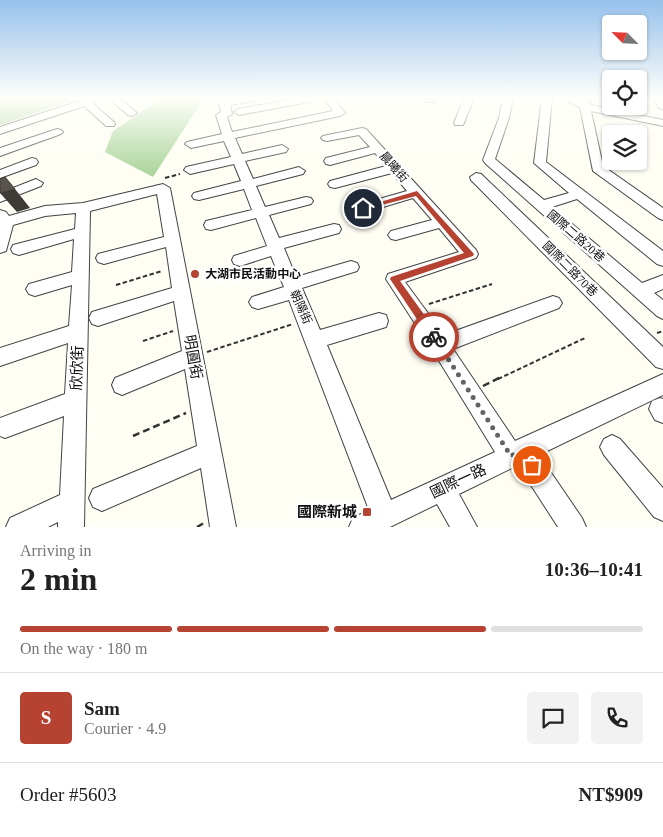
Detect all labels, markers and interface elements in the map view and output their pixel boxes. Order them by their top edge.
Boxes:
north arrow [602,15,648,60]
map controls [602,15,647,170]
button: locate [602,70,647,115]
button: layers [602,125,647,170]
street label: 晨曦街 [377,149,411,185]
pin [342,187,384,229]
icon: home [349,194,377,222]
street label: 國際二路20巷 [544,207,608,265]
street label: 國際二路70巷 [540,239,600,299]
place label: 大湖市民活動中心 [205,267,301,281]
marker: 大湖市民活動中心 [189,268,201,280]
street label: 朝陽街 [287,288,315,326]
courier [409,312,459,362]
icon: bike [420,323,448,351]
street label: 明圓街 [181,333,205,381]
street label: 欣欣街 [68,345,86,391]
pin [511,444,553,486]
icon: bag [518,451,546,479]
street label: 國際一路 [427,461,489,501]
place label: 國際新城 [297,503,357,520]
marker: 國際新城 [361,506,373,518]
text: Arriving in [20,542,92,559]
text: 10:36–10:41 [545,559,643,580]
text: 2 min [20,561,97,597]
text: On the way · 180 m [20,640,148,657]
button: chat [527,692,579,744]
button: phone [591,692,643,744]
text: Sam [84,698,120,719]
text: S [41,707,51,728]
text: Courier · 4.9 [84,720,166,737]
text: Order #5603 [20,784,117,805]
text: NT$909 [579,784,643,805]

